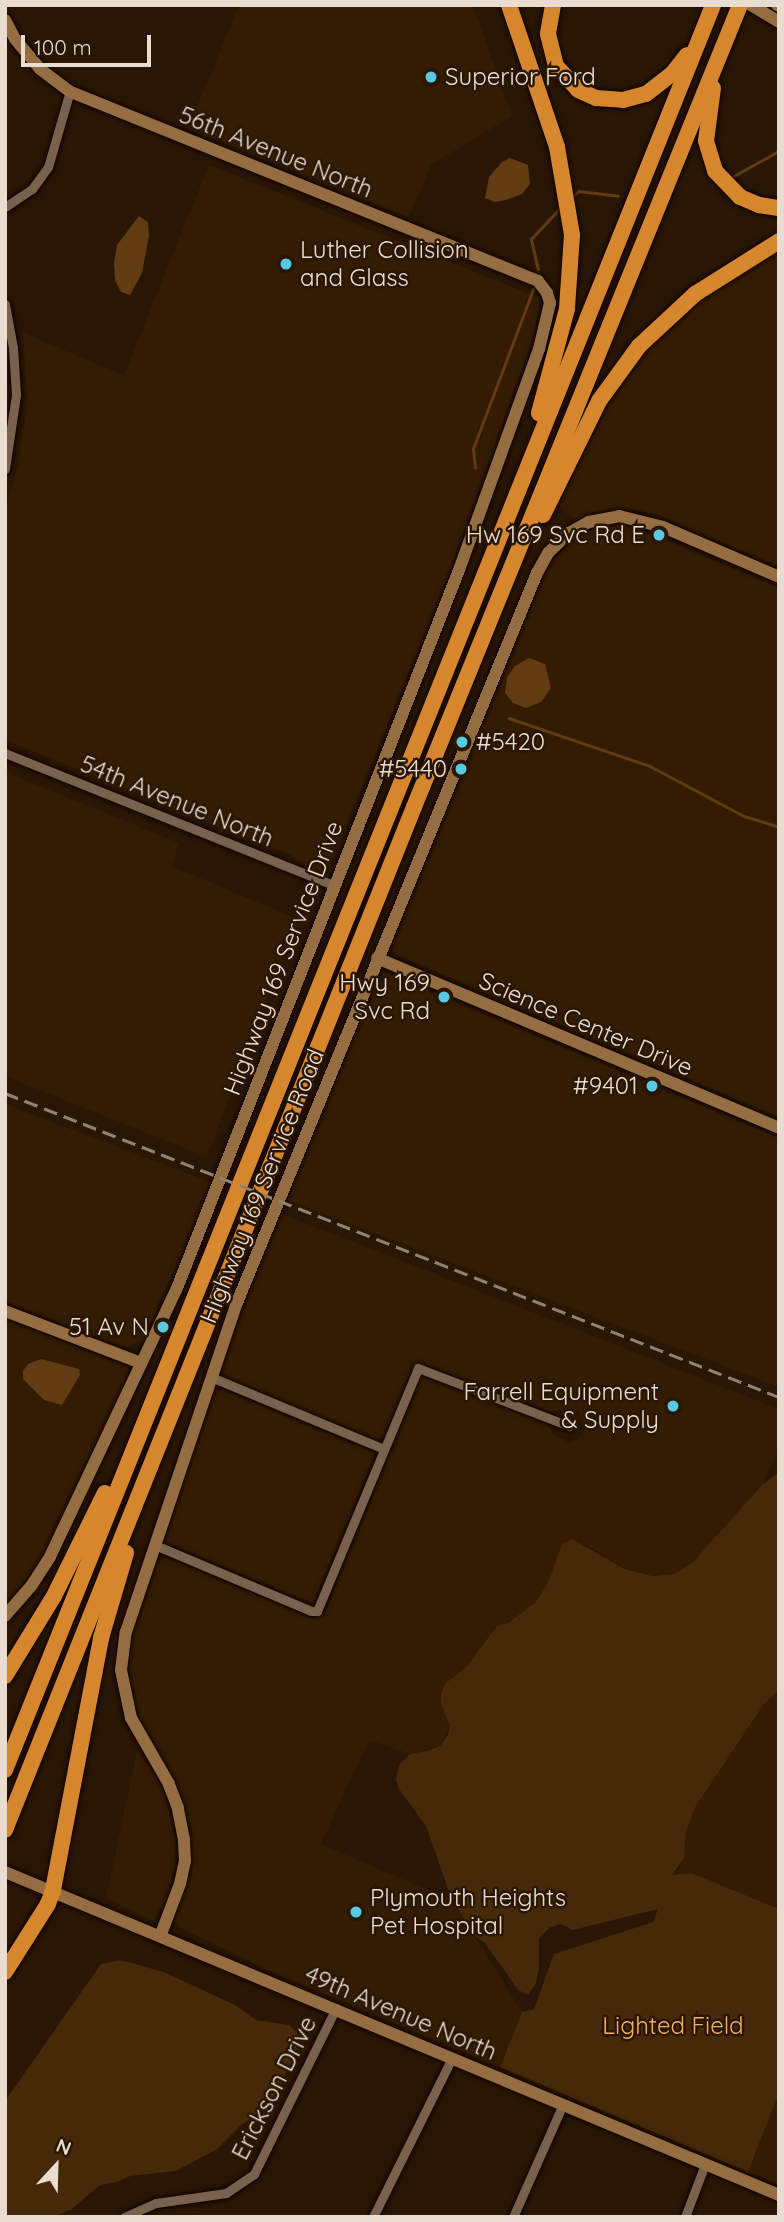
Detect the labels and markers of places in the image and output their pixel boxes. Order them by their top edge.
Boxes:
place label: Superior Ford [445,63,596,91]
marker: Superior Ford [423,69,439,85]
place label: Luther Collision and Glass [300,236,469,292]
marker: Luther Collision and Glass [278,256,294,272]
place label: Hw 169 Svc Rd E [466,521,645,549]
marker: Hw 169 Svc Rd E [651,527,667,543]
place label: #5420 [476,728,545,756]
marker: #5420 [454,734,470,750]
place label: #5440 [379,755,447,783]
marker: #5440 [453,761,469,777]
place label: Hwy 169 Svc Rd [339,969,430,1025]
marker: Hwy 169 Svc Rd [436,989,452,1005]
place label: #9401 [573,1072,638,1100]
marker: #9401 [644,1078,660,1094]
place label: 51 Av N [69,1313,149,1341]
marker: 51 Av N [155,1319,171,1335]
place label: Farrell Equipment & Supply [463,1378,659,1434]
marker: Farrell Equipment & Supply [665,1398,681,1414]
place label: Plymouth Heights Pet Hospital [370,1884,566,1940]
marker: Plymouth Heights Pet Hospital [348,1904,364,1920]

